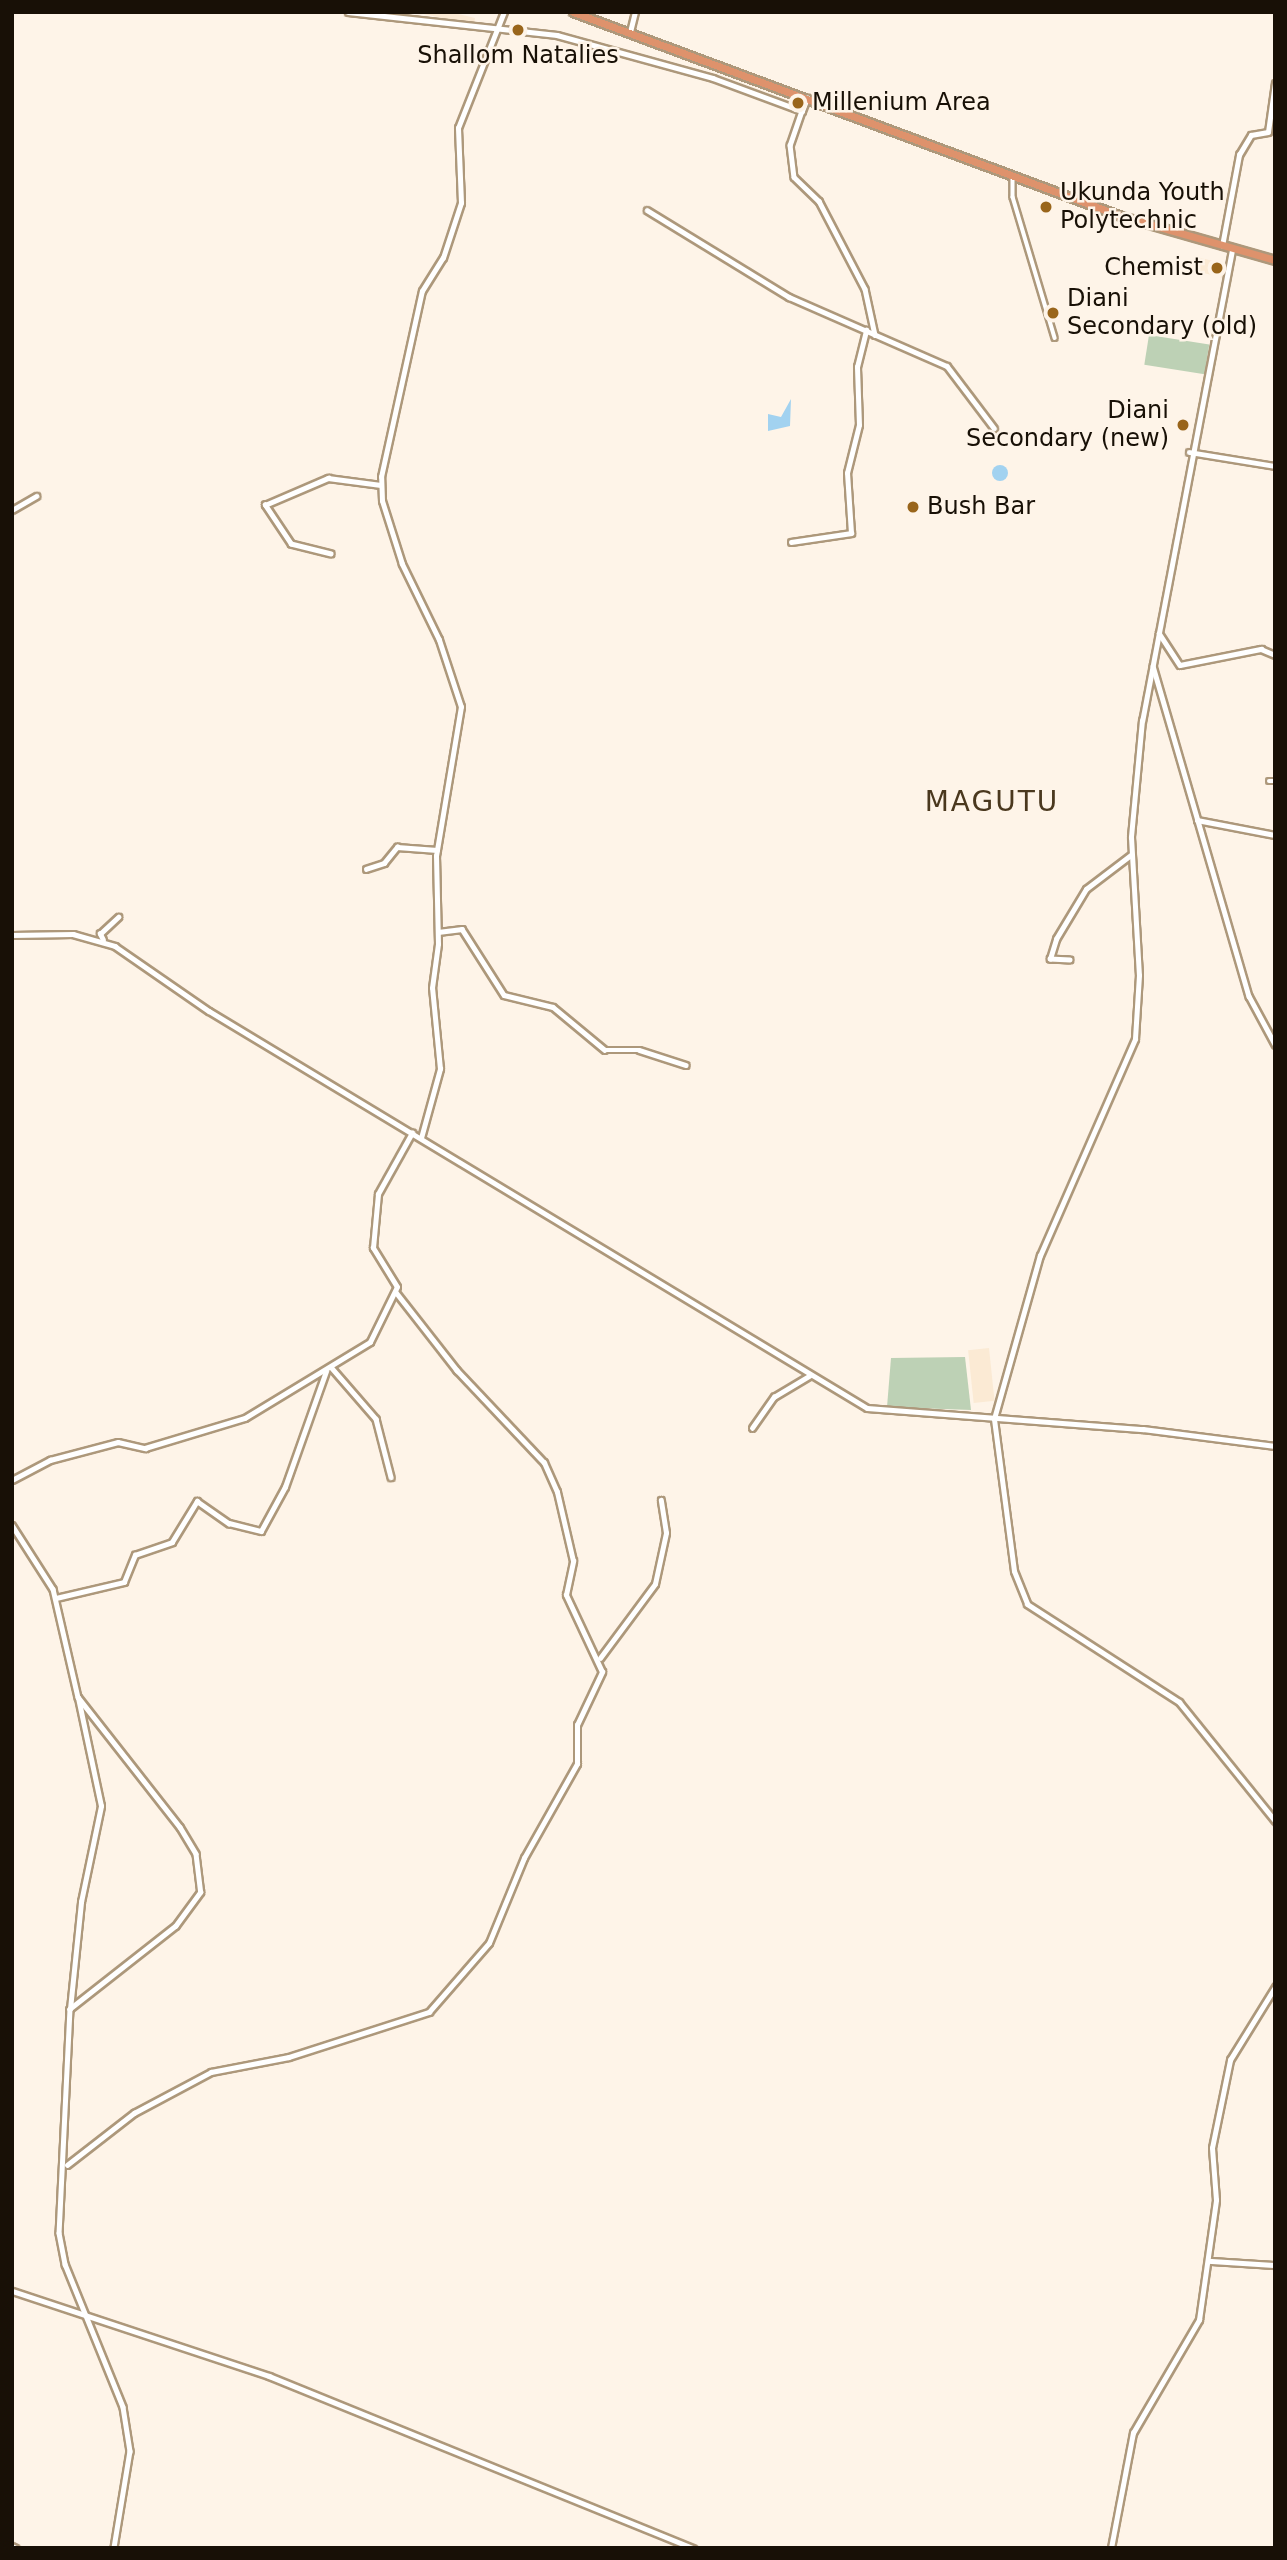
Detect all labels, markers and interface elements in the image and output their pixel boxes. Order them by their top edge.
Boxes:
marker: Shallom Natalies [510,22,526,38]
place label: Shallom Natalies [417,42,619,70]
place label: Millenium Area [812,89,991,117]
marker: Millenium Area [790,95,806,111]
place label: Ukunda Youth Polytechnic [1060,179,1225,235]
marker: Ukunda Youth Polytechnic [1038,199,1054,215]
place label: Chemist [1104,254,1203,282]
marker: Chemist [1209,260,1225,276]
place label: Diani Secondary (old) [1067,285,1257,341]
marker: Diani Secondary (old) [1045,305,1061,321]
place label: Diani Secondary (new) [966,397,1169,453]
marker: Diani Secondary (new) [1175,417,1191,433]
place label: Bush Bar [927,493,1035,521]
marker: Bush Bar [905,499,921,515]
district label: MAGUTU [925,785,1059,819]

